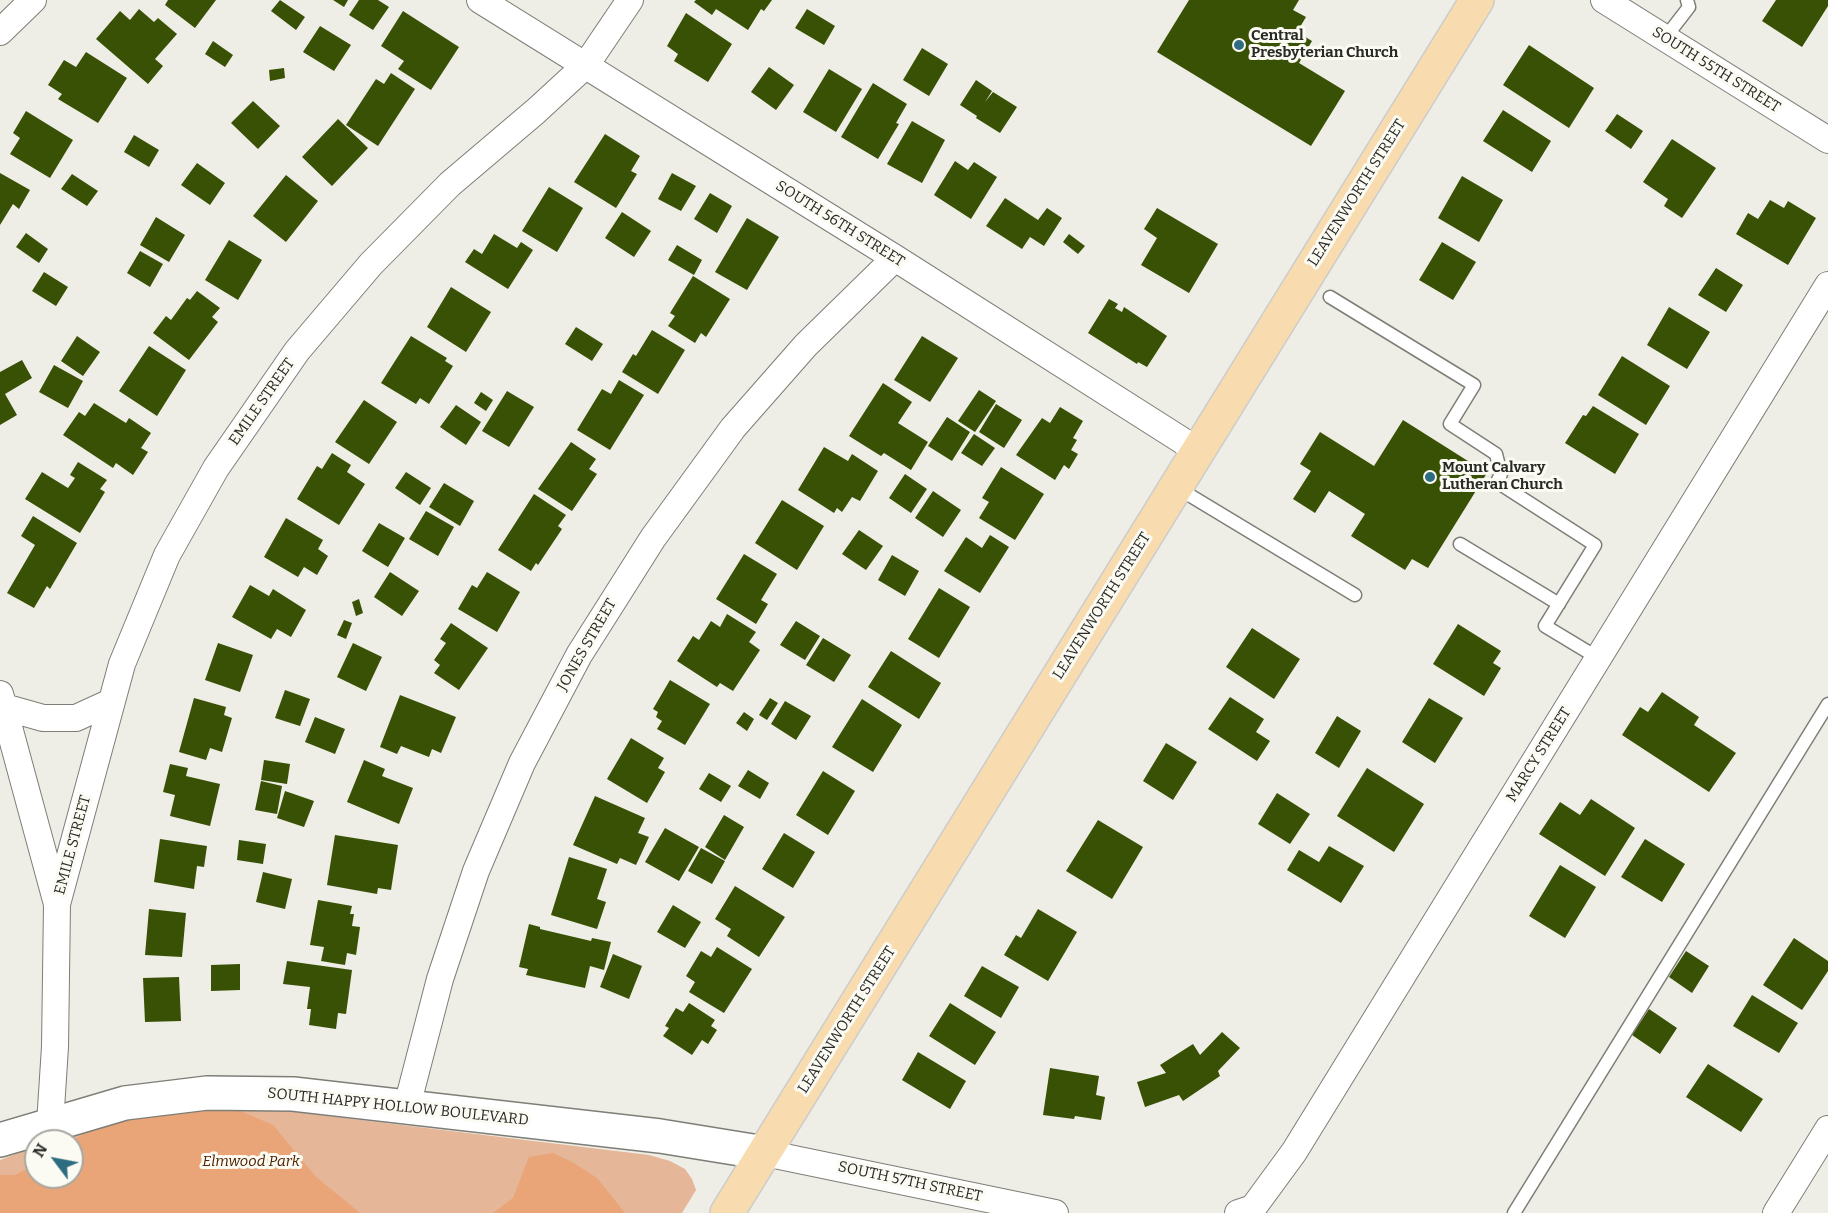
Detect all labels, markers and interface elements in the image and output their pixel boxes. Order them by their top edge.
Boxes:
street label: SOUTH 55TH STREET [1649,23,1783,117]
place label: Central Presbyterian Church [1251,27,1398,62]
marker: Central Presbyterian Church [1232,38,1246,52]
street label: LEAVENWORTH STREET [1304,116,1410,270]
street label: SOUTH 56TH STREET [772,177,908,271]
street label: EMILE STREET [225,355,299,449]
place label: Mount Calvary Lutheran Church [1442,459,1563,494]
marker: Mount Calvary Lutheran Church [1423,470,1437,484]
street label: LEAVENWORTH STREET [1049,529,1155,683]
street label: JONES STREET [553,596,621,694]
street label: MARCY STREET [1503,704,1575,806]
street label: EMILE STREET [51,793,95,897]
street label: LEAVENWORTH STREET [794,943,900,1097]
street label: SOUTH HAPPY HOLLOW BOULEVARD [267,1084,529,1130]
north arrow [24,1129,84,1189]
text: N [29,1140,51,1161]
park label: Elmwood Park [202,1153,300,1171]
street label: SOUTH 57TH STREET [836,1158,984,1206]

